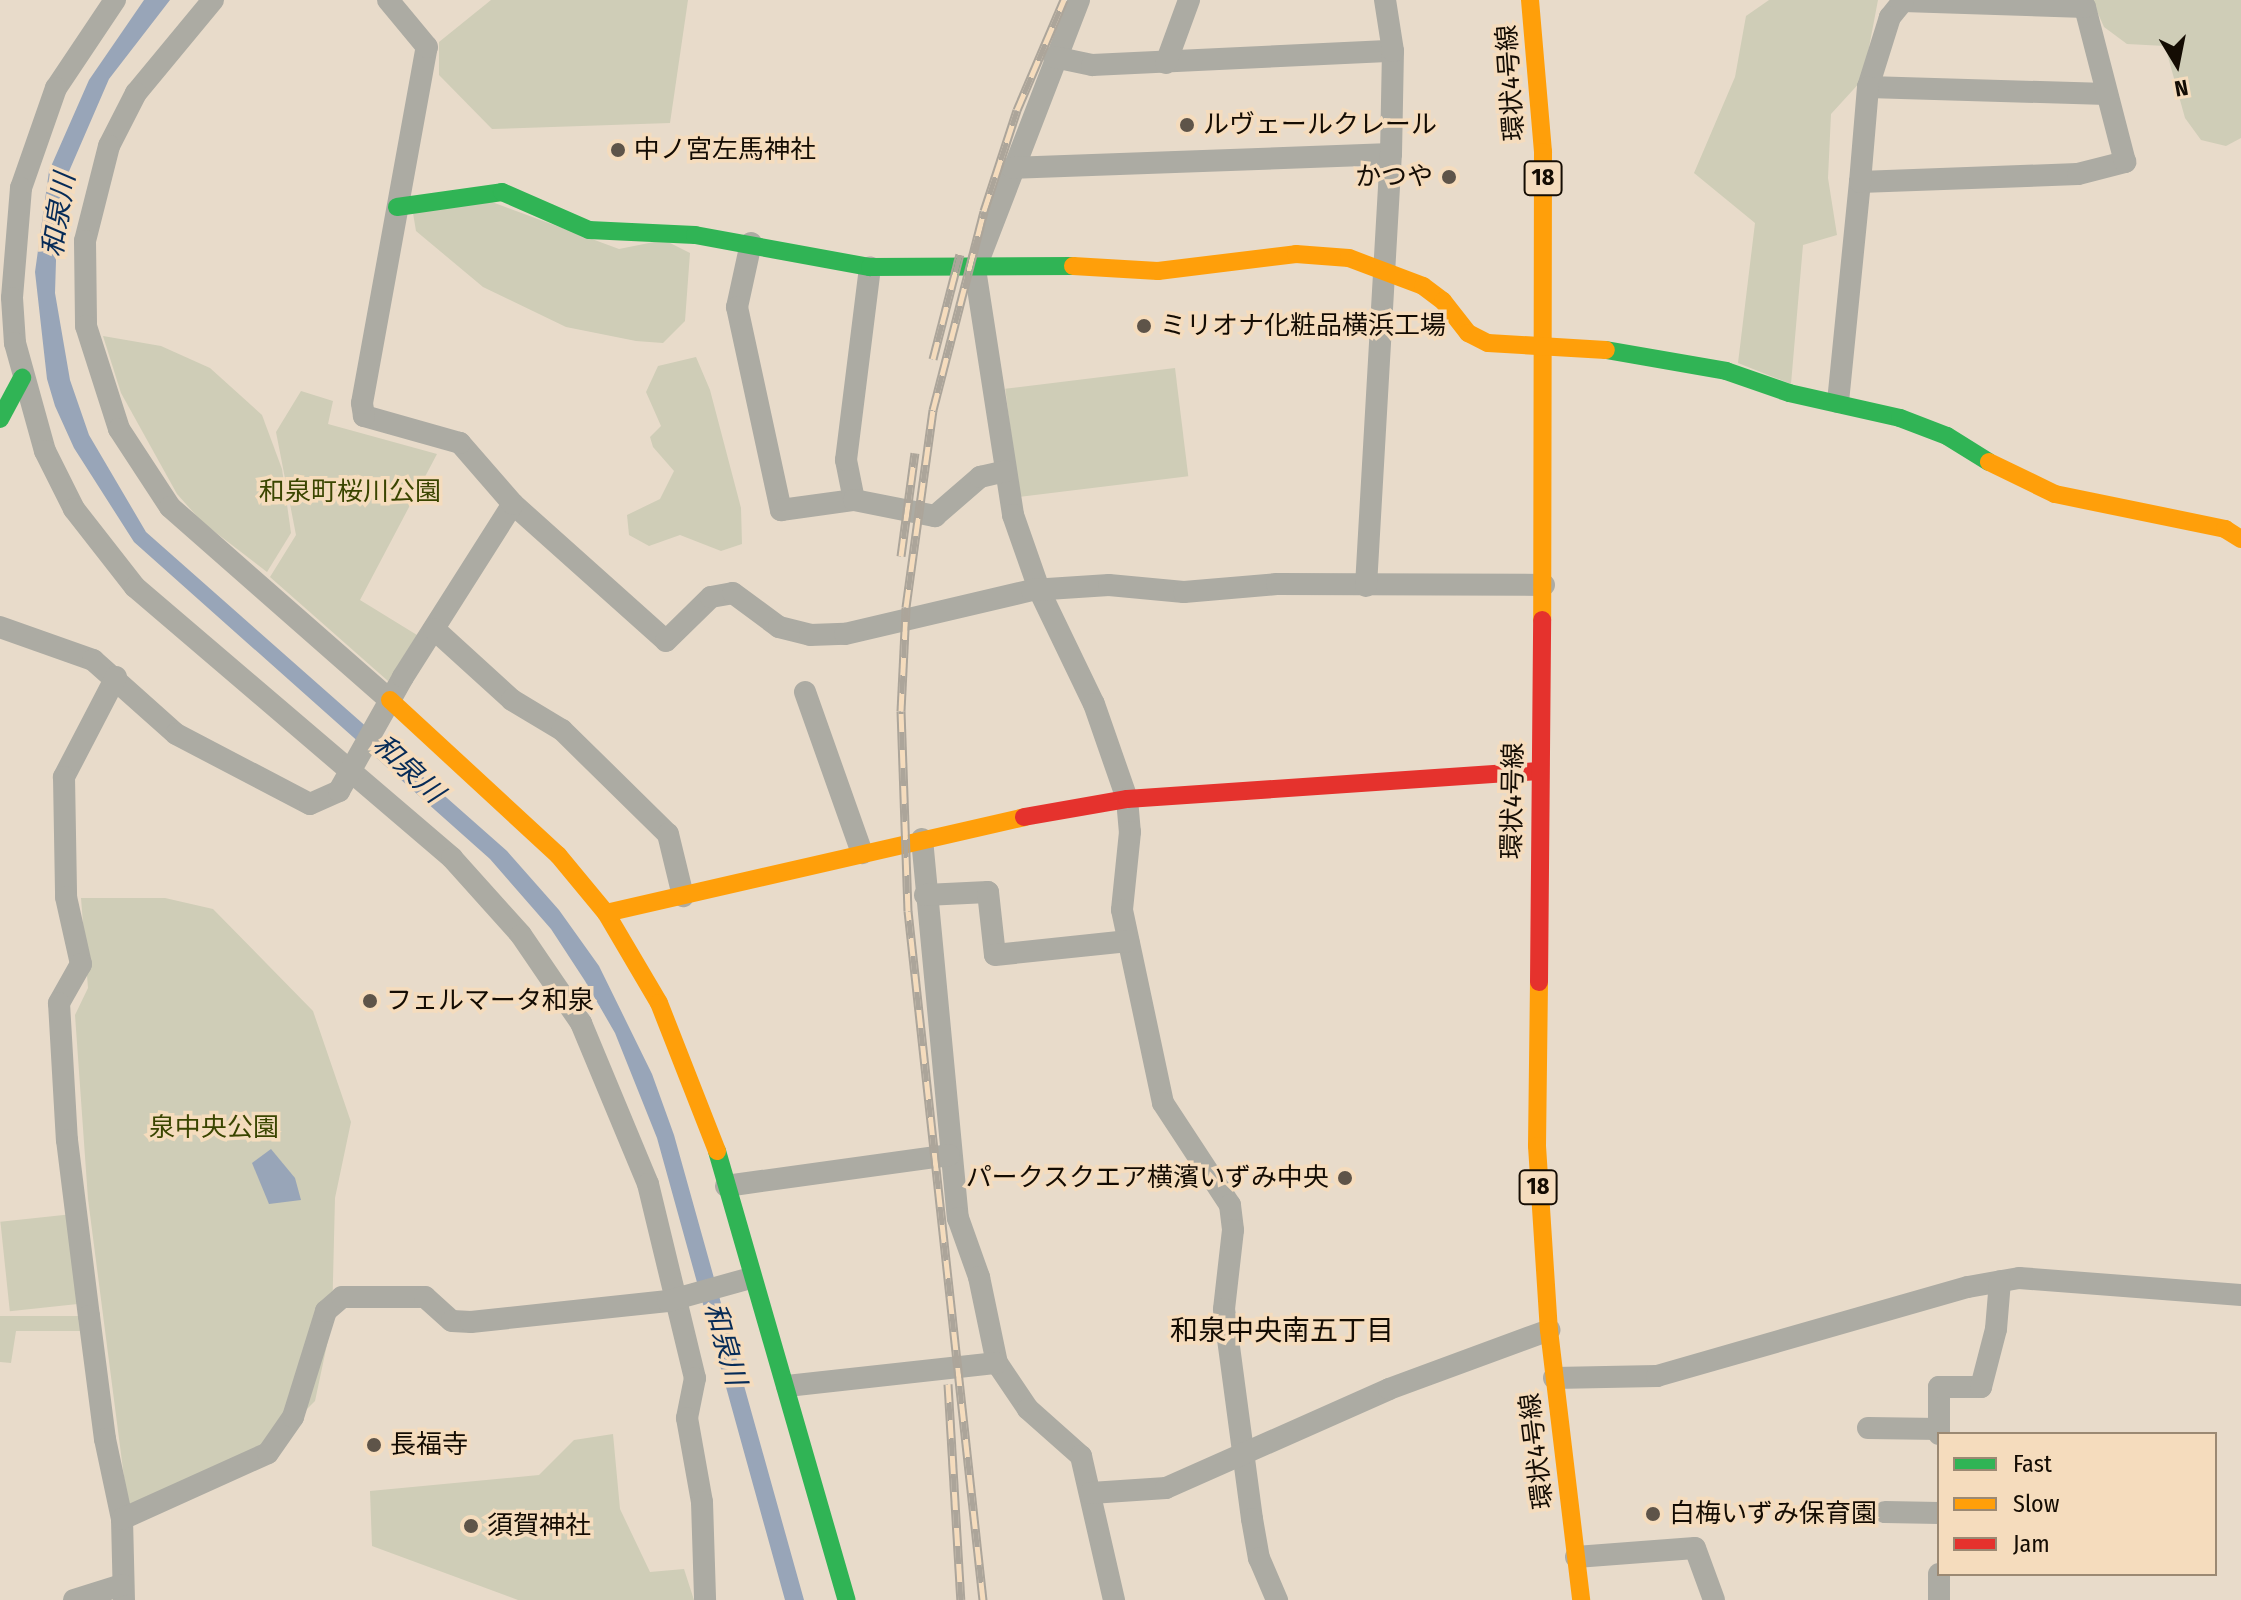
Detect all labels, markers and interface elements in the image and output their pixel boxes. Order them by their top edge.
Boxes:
street label: 環状4号線 [1491,24,1531,142]
north arrow [2137,24,2217,104]
text: N [2172,74,2190,103]
place label: ルヴェールクレール [1203,109,1437,141]
marker: ルヴェールクレール [1178,116,1196,134]
place label: 中ノ宮左馬神社 [634,134,816,166]
marker: 中ノ宮左馬神社 [609,141,627,159]
road number: 18 [1523,158,1563,198]
place label: かつや [1355,161,1433,193]
marker: かつや [1440,168,1458,186]
water label: 和泉川 [36,171,82,259]
place label: ミリオナ化粧品横浜工場 [1160,310,1446,342]
marker: ミリオナ化粧品横浜工場 [1135,317,1153,335]
park label: 和泉町桜川公園 [259,476,441,508]
water label: 和泉川 [366,728,450,810]
street label: 環状4号線 [1496,742,1530,860]
place label: フェルマータ和泉 [386,985,594,1017]
marker: フェルマータ和泉 [361,992,379,1010]
park label: 泉中央公園 [149,1112,279,1144]
place label: パークスクエア横濱いずみ中央 [965,1162,1329,1194]
road number: 18 [1518,1167,1558,1207]
marker: パークスクエア横濱いずみ中央 [1336,1169,1354,1187]
water label: 和泉川 [697,1299,753,1389]
district label: 和泉中央南五丁目 [1170,1314,1394,1348]
street label: 環状4号線 [1514,1391,1560,1511]
place label: 長福寺 [390,1429,468,1461]
legend [1937,1432,2217,1576]
marker: 長福寺 [365,1436,383,1454]
text: Fast [2013,1450,2052,1478]
text: Slow [2013,1490,2059,1518]
place label: 白梅いずみ保育園 [1669,1498,1877,1530]
marker: 白梅いずみ保育園 [1644,1505,1662,1523]
place label: 須賀神社 [487,1510,591,1542]
marker: 須賀神社 [462,1517,480,1535]
text: Jam [2013,1530,2050,1558]

